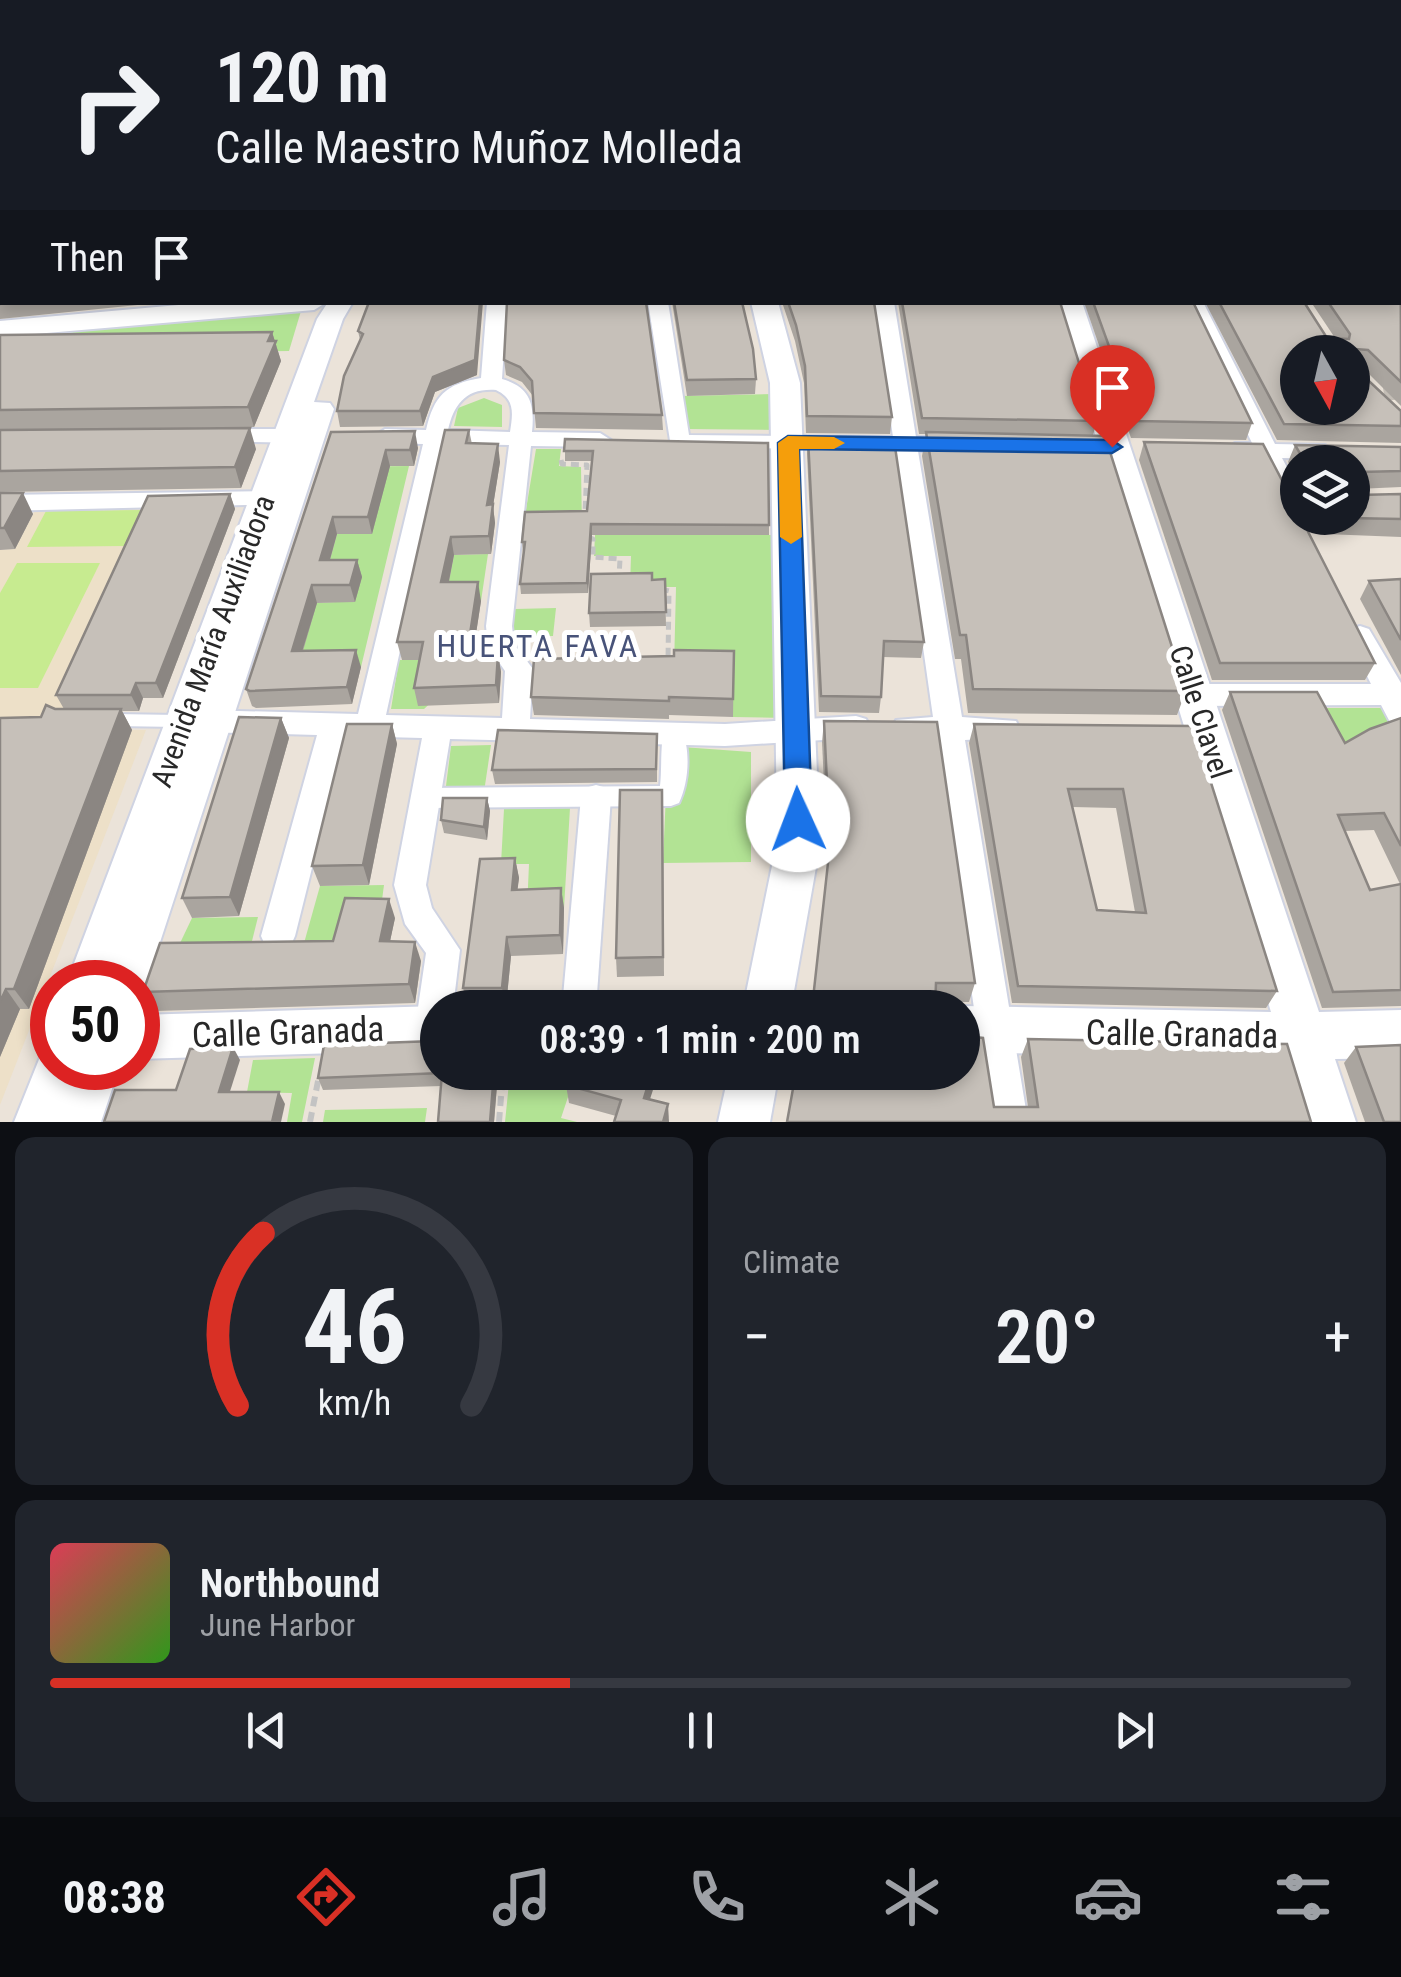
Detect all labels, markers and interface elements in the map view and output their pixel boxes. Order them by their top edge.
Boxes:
text: 120 m [215,37,389,119]
icon: right [50,40,180,170]
text: Calle Maestro Muñoz Molleda [215,121,743,174]
icon: arrive [144,230,199,285]
text: Then [50,236,124,280]
north arrow [1280,335,1370,425]
map controls [1280,335,1370,535]
pin [1070,345,1155,448]
icon: arrive [1085,360,1140,415]
button: layers [1280,445,1370,535]
street label: Avenida María Auxiliadora [143,490,282,792]
district label: HUERTA FAVA [436,627,640,665]
street label: Calle Clavel [1163,641,1238,783]
position arrow [746,768,850,872]
speed limit sign: 50 [30,960,160,1090]
street label: Calle Granada [191,1009,385,1056]
street label: Calle Granada [1085,1012,1279,1057]
text: 08:39 · 1 min · 200 m [540,1018,860,1062]
text: Climate [743,1243,840,1281]
text: 46 [301,1267,407,1388]
text: 20° [995,1293,1099,1381]
text: − [743,1305,771,1369]
text: + [1324,1305,1351,1369]
text: km/h [317,1382,391,1424]
text: Northbound [200,1562,380,1606]
text: June Harbor [200,1606,355,1644]
icon: previous [239,1703,294,1758]
icon: pause [673,1703,728,1758]
icon: next [1107,1703,1162,1758]
icon: directions [291,1862,361,1932]
icon: music [487,1862,557,1932]
icon: phone [682,1862,752,1932]
icon: climate [877,1862,947,1932]
icon: car [1073,1862,1143,1932]
icon: filters [1268,1862,1338,1932]
text: 08:38 [63,1871,166,1924]

